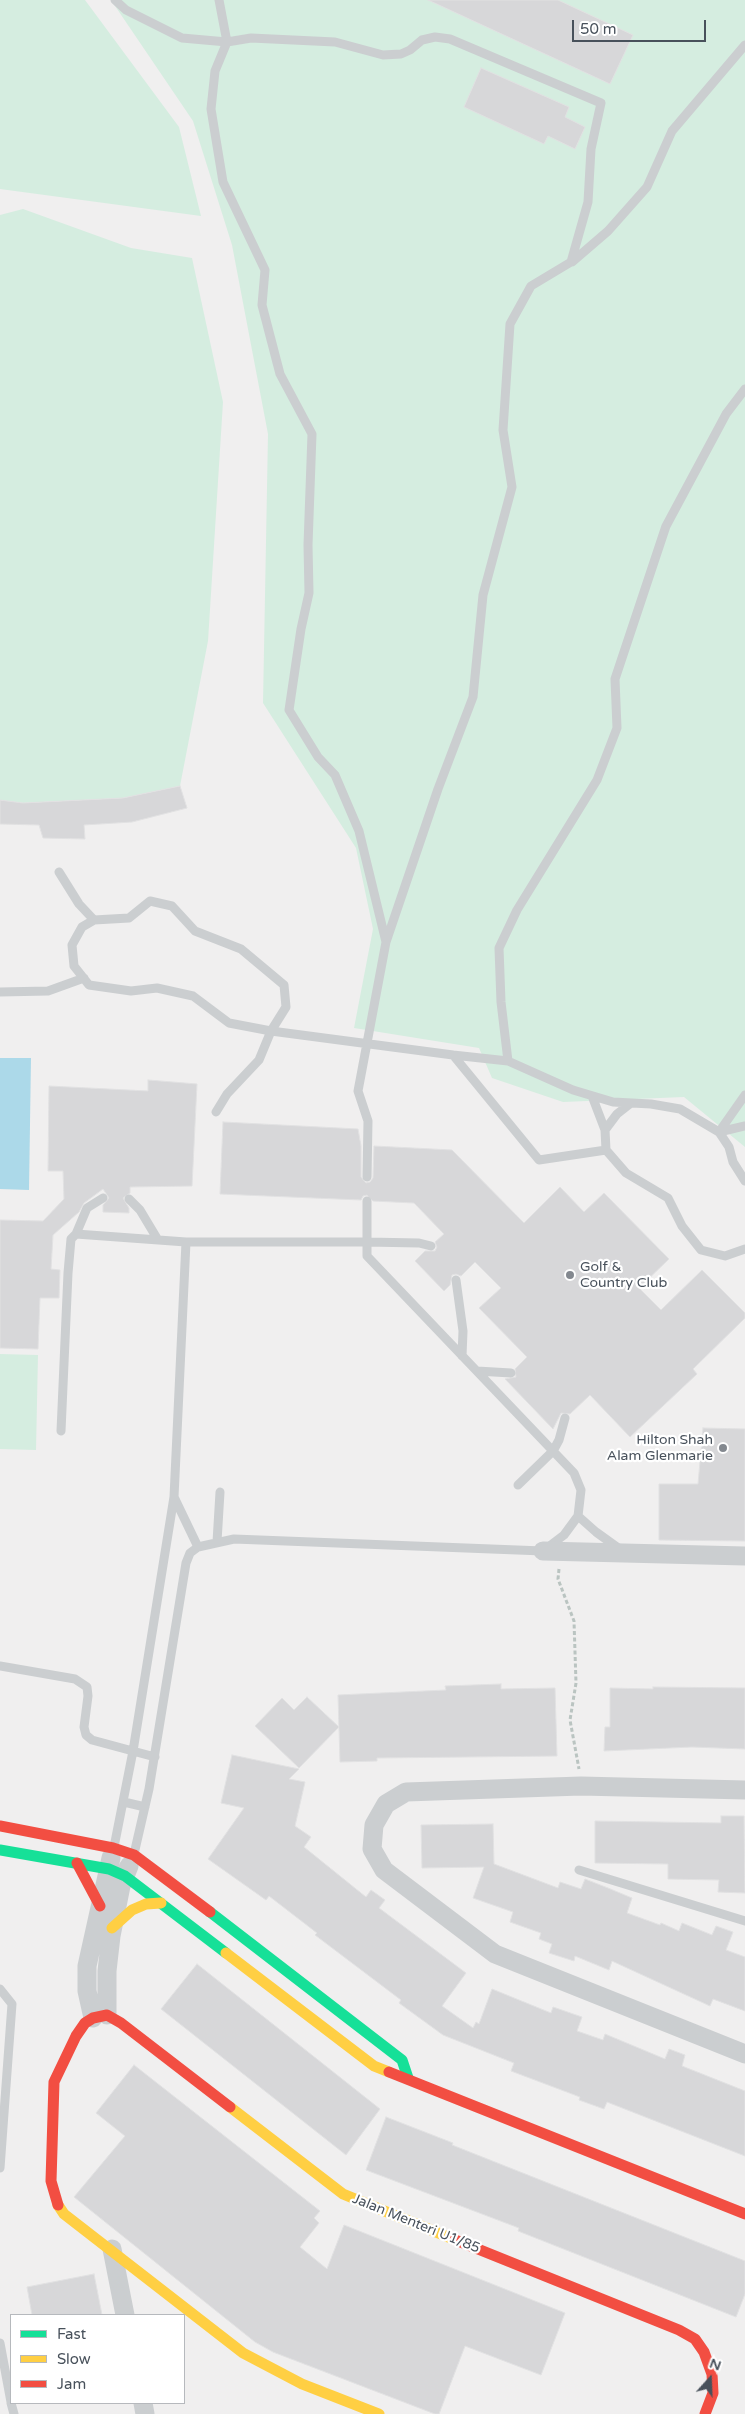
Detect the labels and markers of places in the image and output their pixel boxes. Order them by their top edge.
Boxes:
place label: Golf & Country Club [580,1259,667,1292]
marker: Golf & Country Club [564,1269,576,1281]
place label: Hilton Shah Alam Glenmarie [607,1432,713,1464]
marker: Hilton Shah Alam Glenmarie [717,1442,729,1454]

